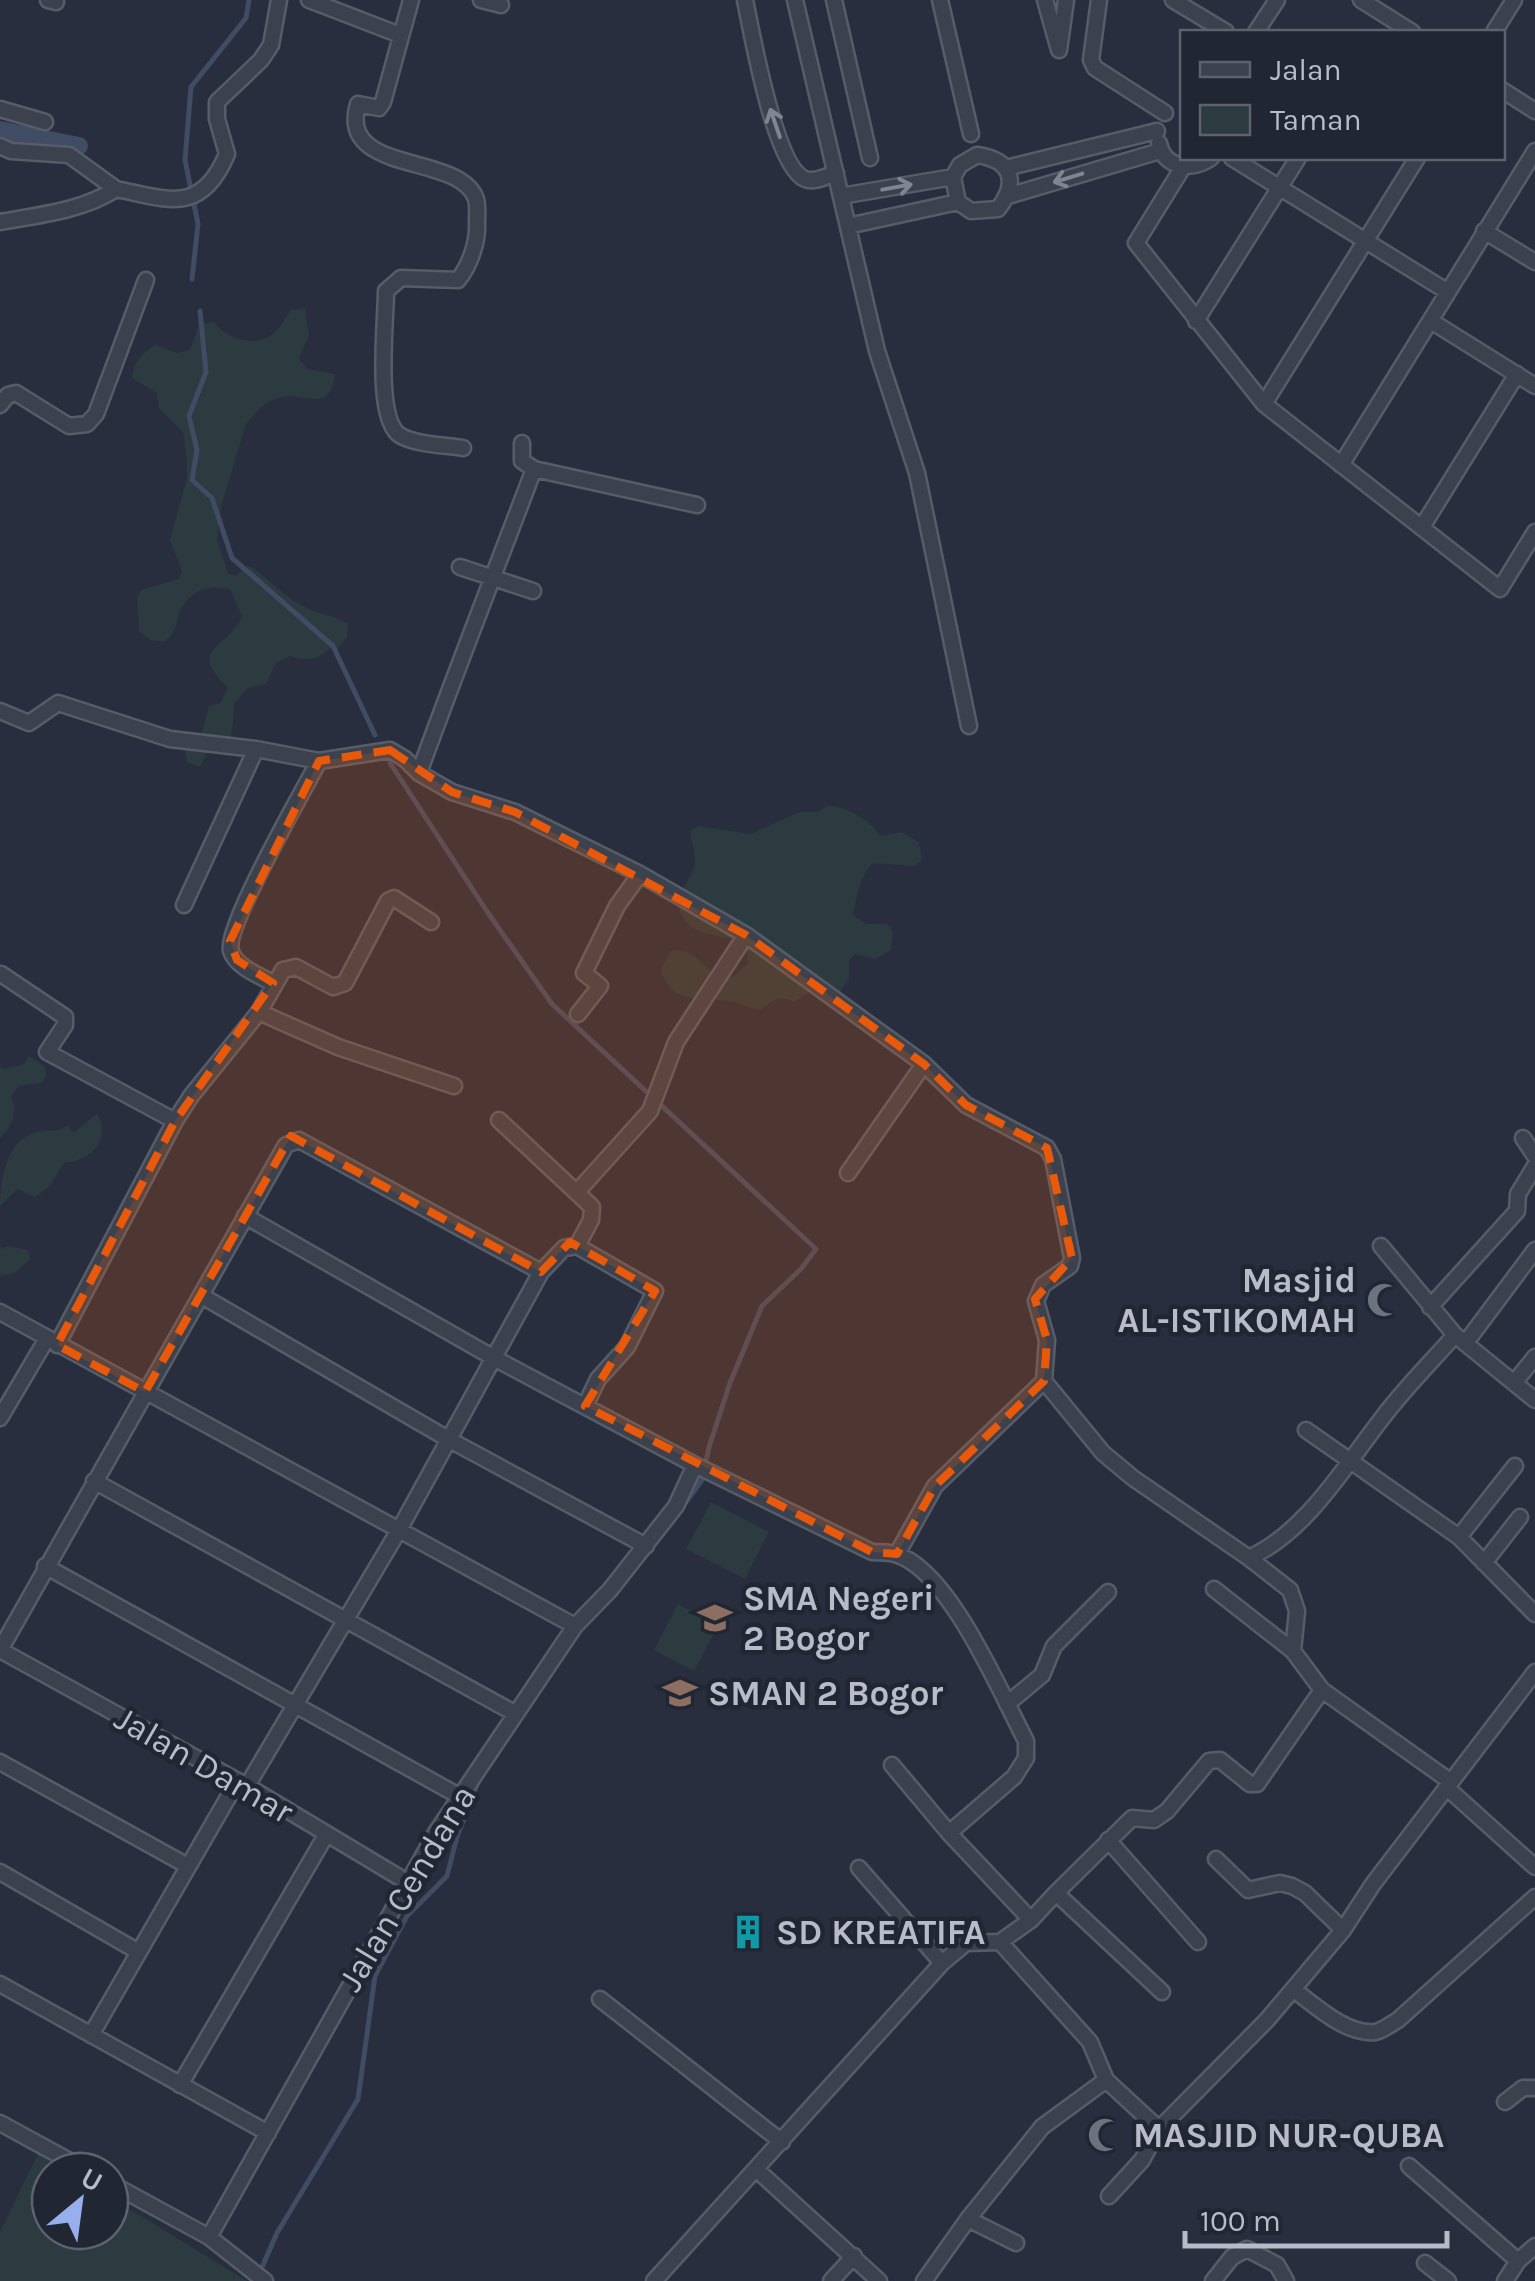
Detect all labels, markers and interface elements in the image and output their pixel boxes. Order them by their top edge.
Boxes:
legend [1180,30,1505,160]
text: Jalan [1270,52,1342,88]
text: Taman [1270,102,1362,138]
one-way arrow [765,109,783,140]
one-way arrow [1053,170,1085,188]
one-way arrow [880,177,913,196]
place label: Masjid AL-ISTIKOMAH [1118,1260,1356,1341]
mosque icon: Masjid AL-ISTIKOMAH [1365,1281,1403,1319]
place label: SMA Negeri 2 Bogor [743,1578,934,1660]
school or university icon: SMA Negeri 2 Bogor [696,1599,734,1637]
place label: SMAN 2 Bogor [708,1673,943,1715]
school or university icon: SMAN 2 Bogor [661,1674,699,1712]
street label: Jalan Damar [108,1698,301,1833]
street label: Jalan Cendana [329,1778,485,1998]
place label: SD KREATIFA [776,1912,986,1953]
building icon: SD KREATIFA [729,1913,767,1951]
place label: MASJID NUR-QUBA [1133,2115,1445,2156]
mosque icon: MASJID NUR-QUBA [1086,2116,1124,2154]
north arrow [30,2151,130,2251]
text: U [75,2160,108,2199]
scale bar [1185,2186,1448,2248]
text: 100 m [1200,2203,1281,2239]

